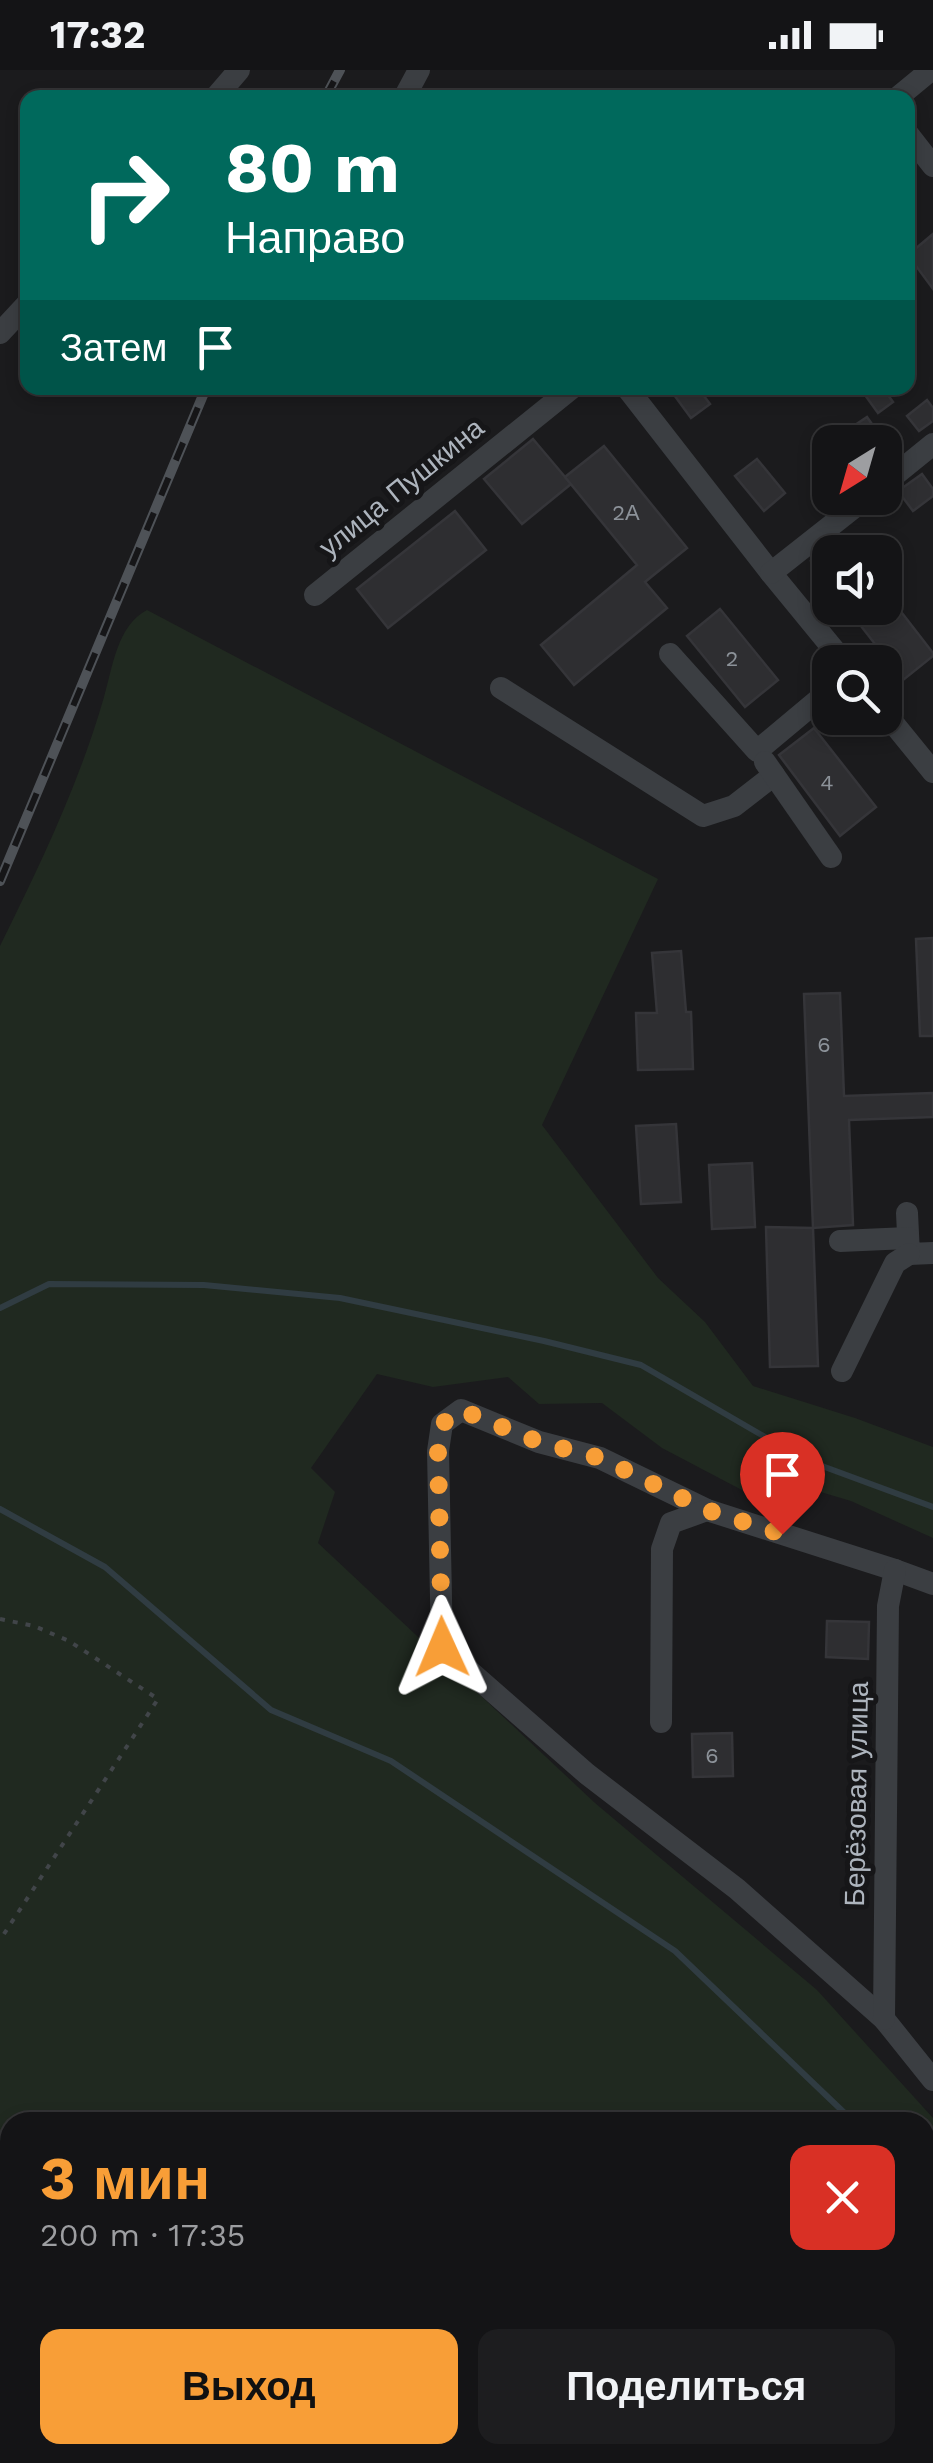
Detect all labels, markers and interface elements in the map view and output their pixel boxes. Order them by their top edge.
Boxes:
text: 17:32 [50,13,145,57]
text: 80 m [225,127,400,209]
icon: right [60,130,190,260]
text: Направо [225,211,405,264]
icon: arrive [188,320,243,375]
text: Затем [60,326,168,370]
street label: улица Пушкина [312,411,491,564]
north arrow [812,425,902,515]
map controls [812,425,902,735]
house number: 2А [612,500,640,525]
button: sound [812,535,902,625]
button: search [812,645,902,735]
house number: 2 [726,646,738,671]
house number: 4 [820,770,834,795]
house number: 6 [817,1032,831,1057]
pin [740,1432,825,1535]
icon: arrive [755,1447,810,1502]
position arrow [390,1595,494,1699]
street label: Берёзовая улица [838,1681,875,1907]
house number: 6 [705,1743,719,1768]
text: 3 мин [40,2143,210,2214]
button: close [790,2145,895,2250]
text: 200 m · 17:35 [40,2216,245,2254]
button: Выход [40,2329,458,2444]
button: Поделиться [478,2329,895,2444]

